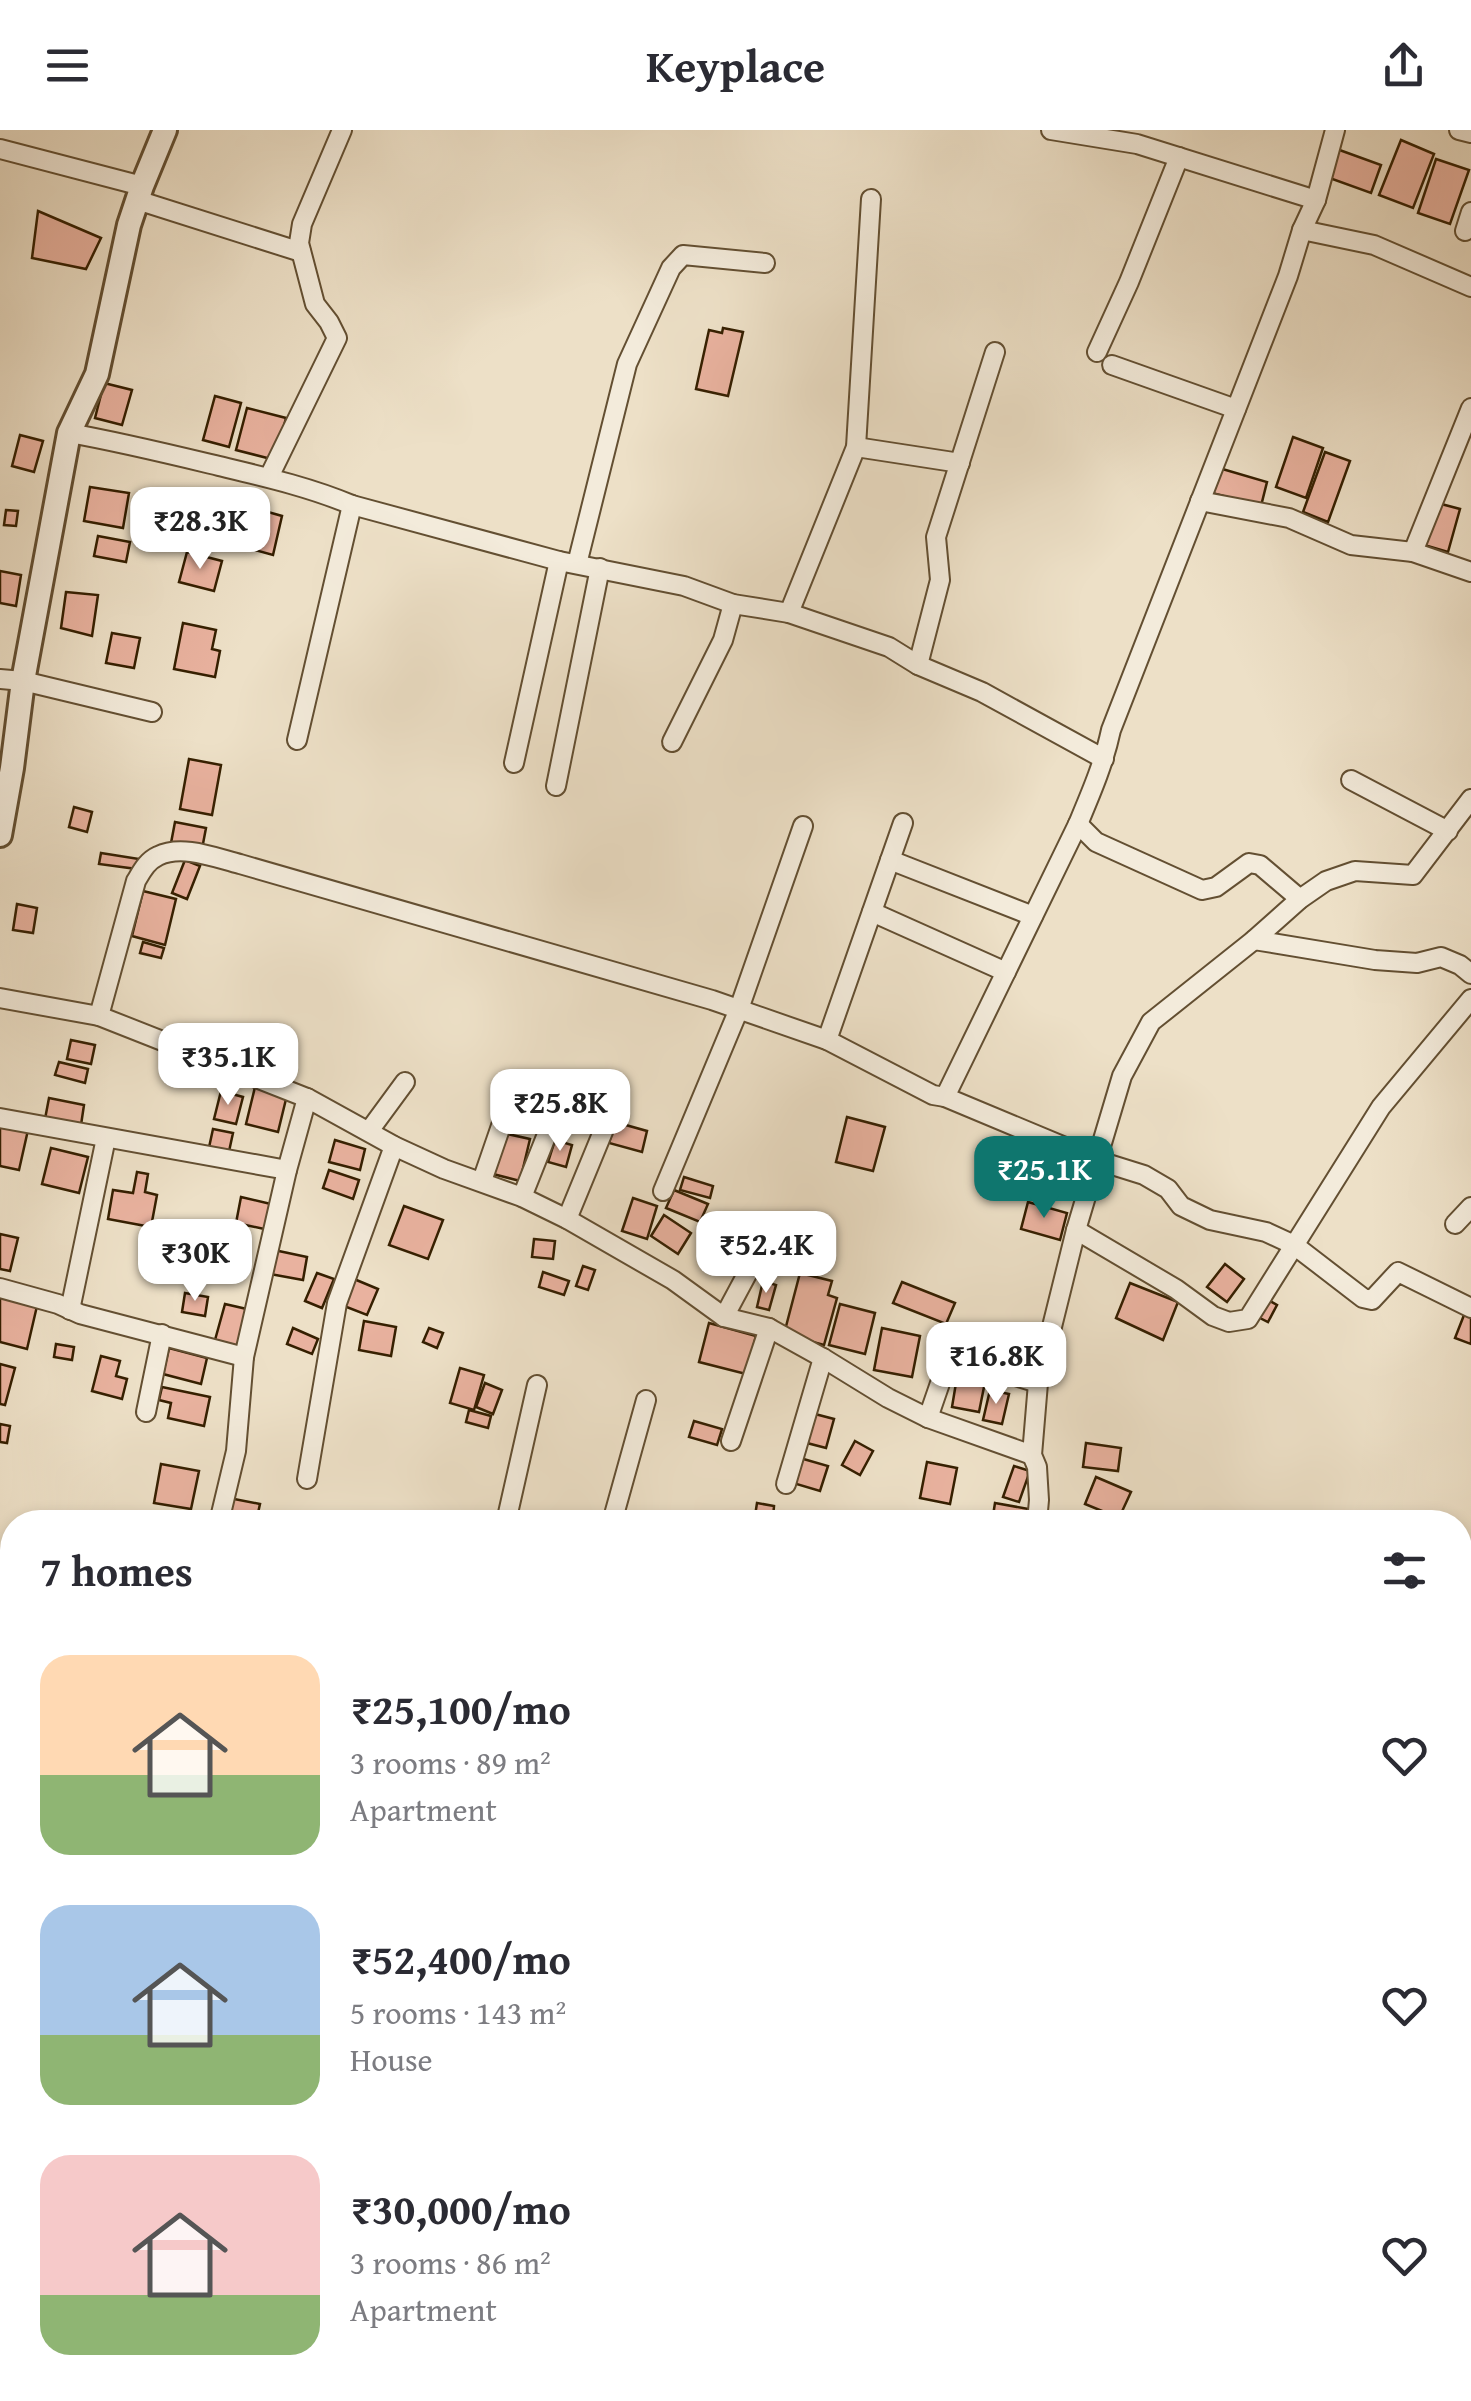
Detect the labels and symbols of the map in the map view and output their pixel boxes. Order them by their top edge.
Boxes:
pin: ₹28.3K [119,487,281,572]
pin: ₹35.1K [147,1023,309,1108]
pin: ₹25.8K [479,1069,641,1154]
pin: ₹25.1K [963,1136,1125,1221]
pin: ₹52.4K [685,1211,847,1296]
pin: ₹30K [136,1219,254,1304]
pin: ₹16.8K [915,1322,1077,1407]

